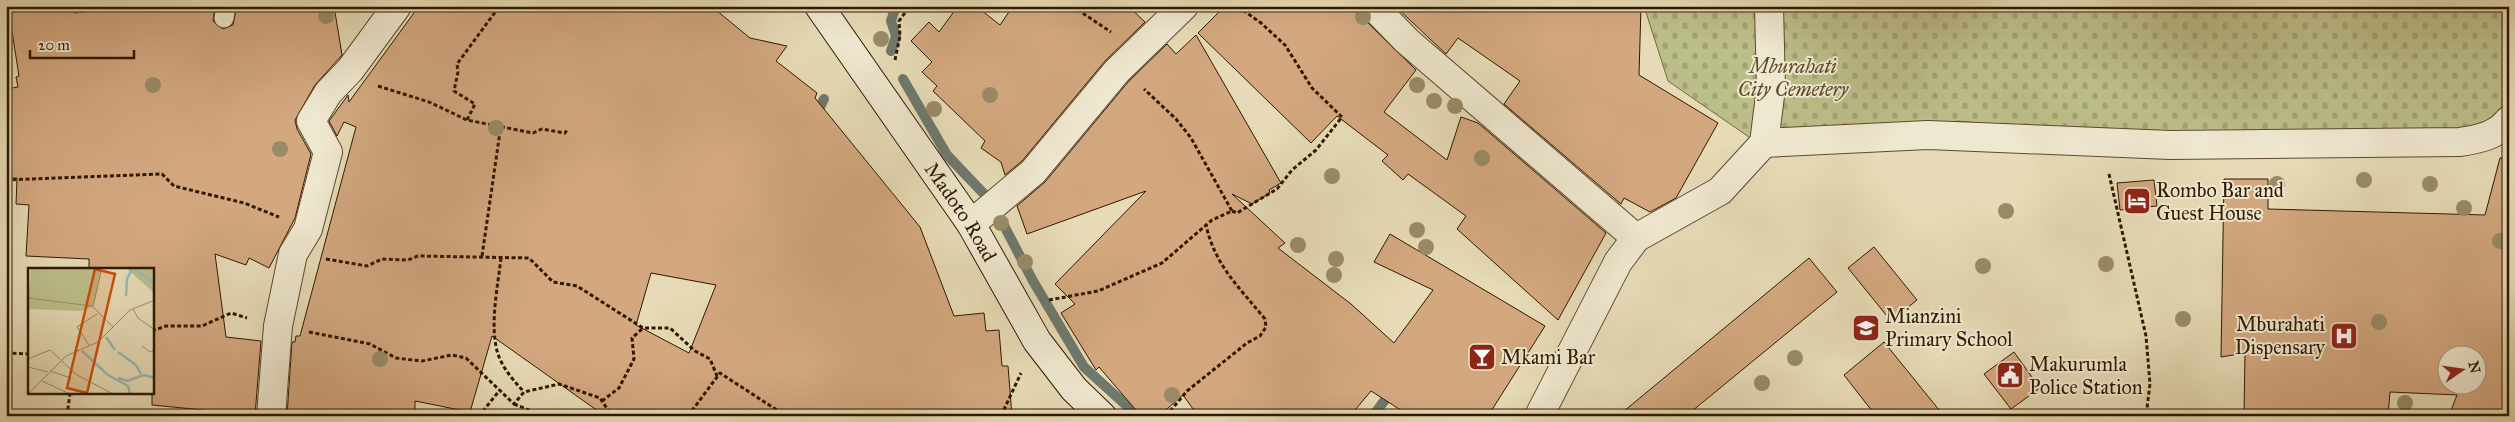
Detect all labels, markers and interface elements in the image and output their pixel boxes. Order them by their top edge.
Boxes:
scale bar [30,28,134,60]
text: 20 m [38,36,70,54]
park label: Mburahati City Cemetery [1738,54,1850,101]
street label: Madoto Road [920,158,1002,266]
place label: Rombo Bar and Guest House [2156,178,2284,225]
hotel icon: Rombo Bar and Guest House [2122,186,2152,216]
inset map [28,268,154,394]
place label: Mianzini Primary School [1885,304,2013,351]
place label: Mburahati Dispensary [2235,312,2326,359]
school or university icon: Mianzini Primary School [1851,313,1881,343]
hospital icon: Mburahati Dispensary [2329,321,2359,351]
bar icon: Mkami Bar [1467,342,1497,372]
north arrow [2438,344,2488,394]
place label: Mkami Bar [1501,345,1596,369]
place label: Makurumla Police Station [2029,352,2143,399]
text: N [2465,359,2484,375]
public building icon: Makurumla Police Station [1995,360,2025,390]

